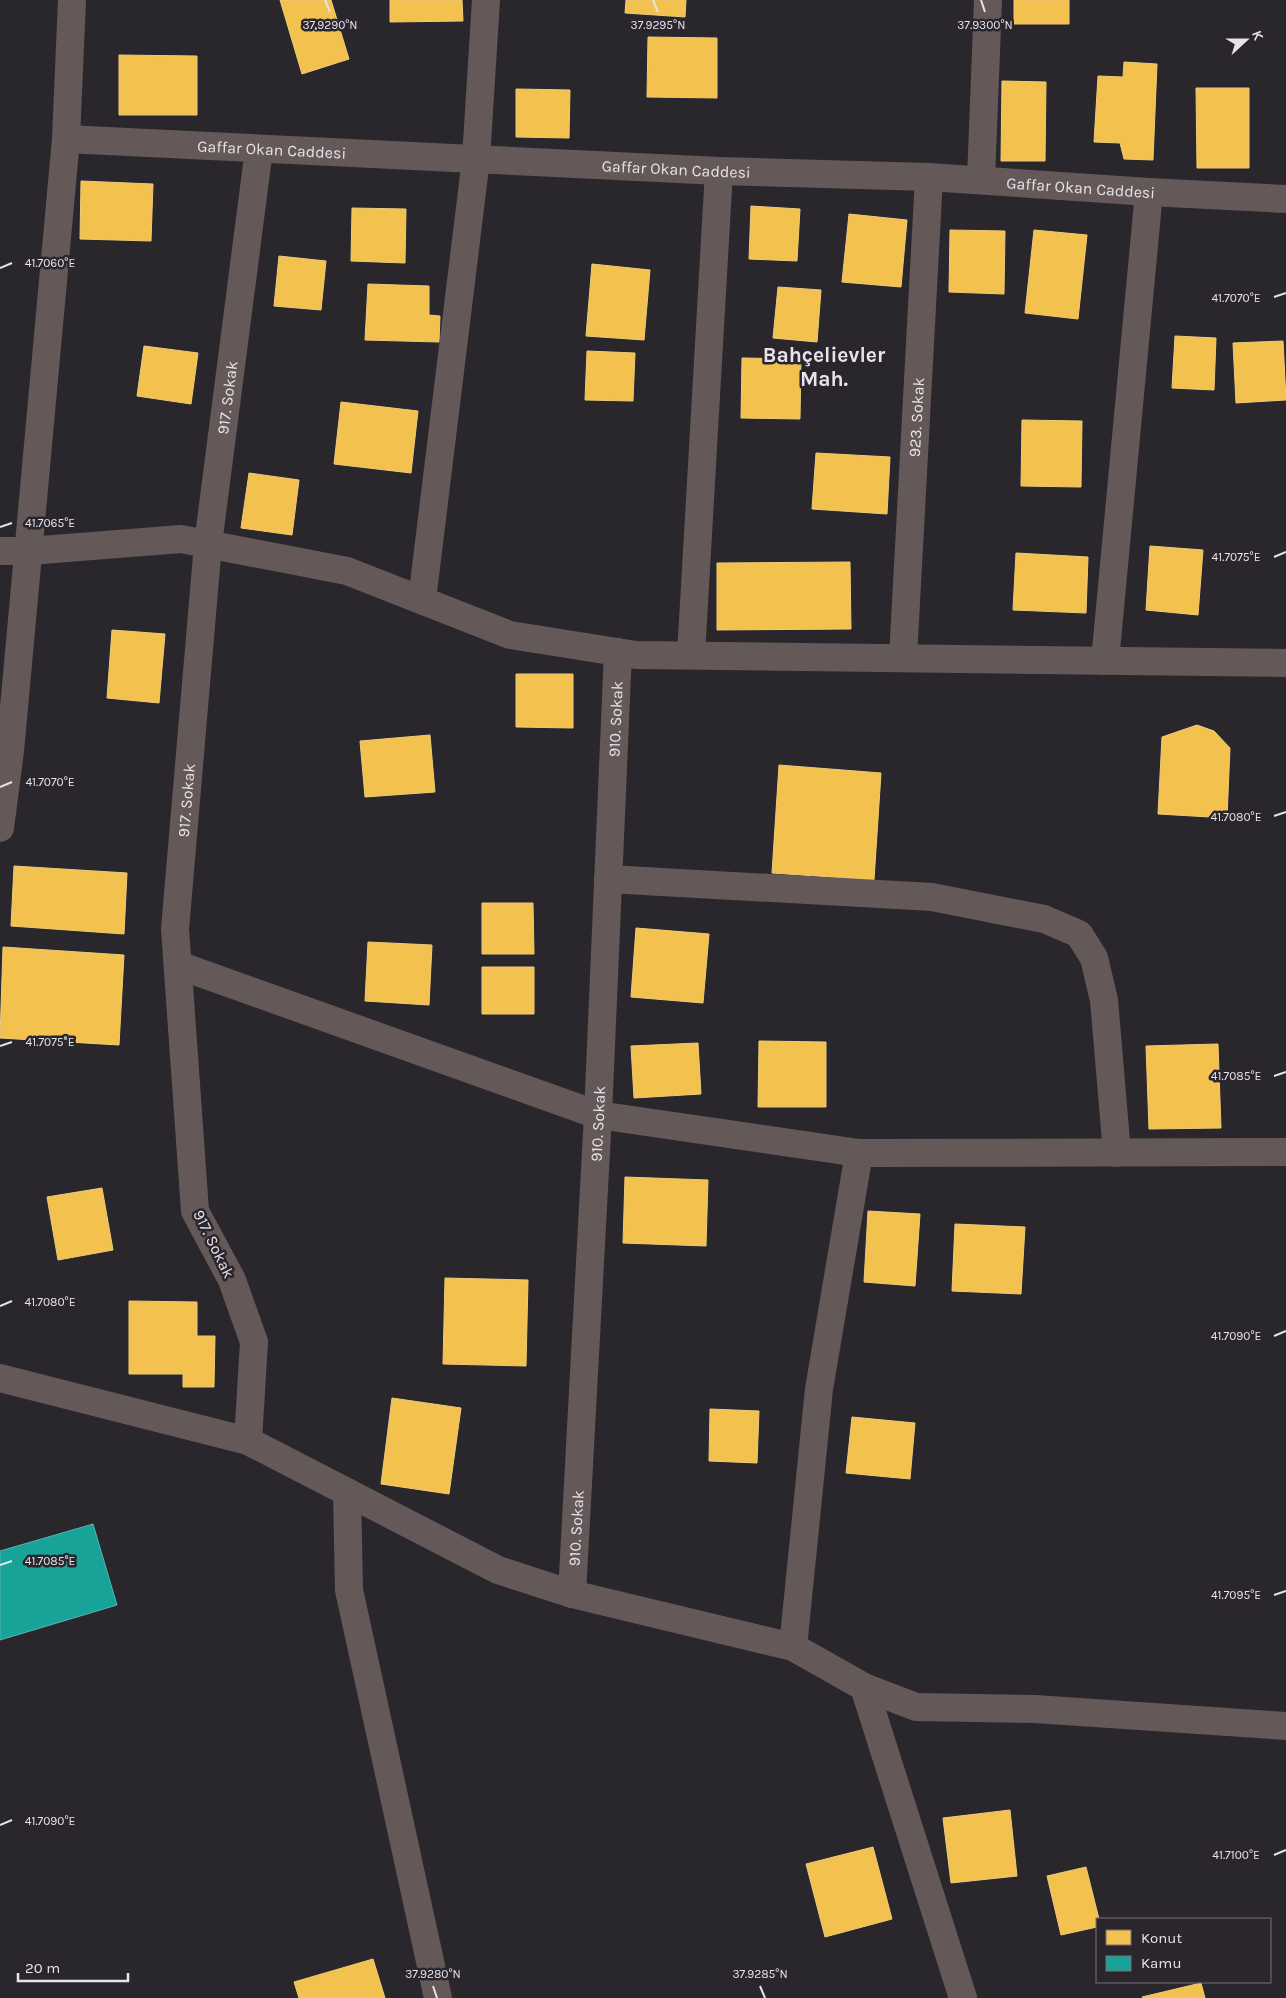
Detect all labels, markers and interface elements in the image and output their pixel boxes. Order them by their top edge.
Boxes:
north arrow [1221,15,1271,65]
text: 37.9290°N [302,18,358,32]
text: 37.9295°N [631,18,685,32]
text: 37.9300°N [957,18,1013,32]
text: K [1248,28,1268,44]
street label: Gaffar Okan Caddesi [197,136,347,162]
street label: Gaffar Okan Caddesi [601,156,751,181]
street label: Gaffar Okan Caddesi [1006,173,1156,202]
text: 41.7060°E [25,256,75,270]
text: 41.7070°E [1211,291,1261,305]
district label: Bahçelievler Mah. [763,343,886,391]
street label: 917. Sokak [213,360,241,436]
street label: 923. Sokak [904,377,928,458]
text: 41.7065°E [25,516,75,530]
text: 41.7075°E [1212,550,1260,564]
street label: 910. Sokak [604,681,626,757]
street label: 917. Sokak [173,763,199,838]
text: 41.7070°E [25,775,75,789]
text: 41.7080°E [1211,810,1261,824]
text: 41.7075°E [26,1035,74,1049]
text: 41.7085°E [1211,1069,1261,1083]
street label: 910. Sokak [586,1085,609,1162]
street label: 917. Sokak [189,1207,239,1281]
text: 41.7080°E [25,1295,75,1309]
text: 41.7090°E [1211,1329,1261,1343]
street label: 910. Sokak [564,1490,587,1567]
text: 41.7085°E [25,1554,75,1568]
text: 41.7095°E [1211,1588,1261,1602]
text: 41.7090°E [25,1814,75,1828]
text: 41.7100°E [1212,1848,1260,1862]
legend [1096,1918,1271,1983]
text: Konut [1141,1929,1182,1947]
scale bar [18,1950,128,1982]
text: Kamu [1141,1954,1182,1972]
text: 20 m [25,1959,60,1977]
text: 37.9280°N [405,1967,461,1981]
text: 37.9285°N [732,1967,788,1981]

